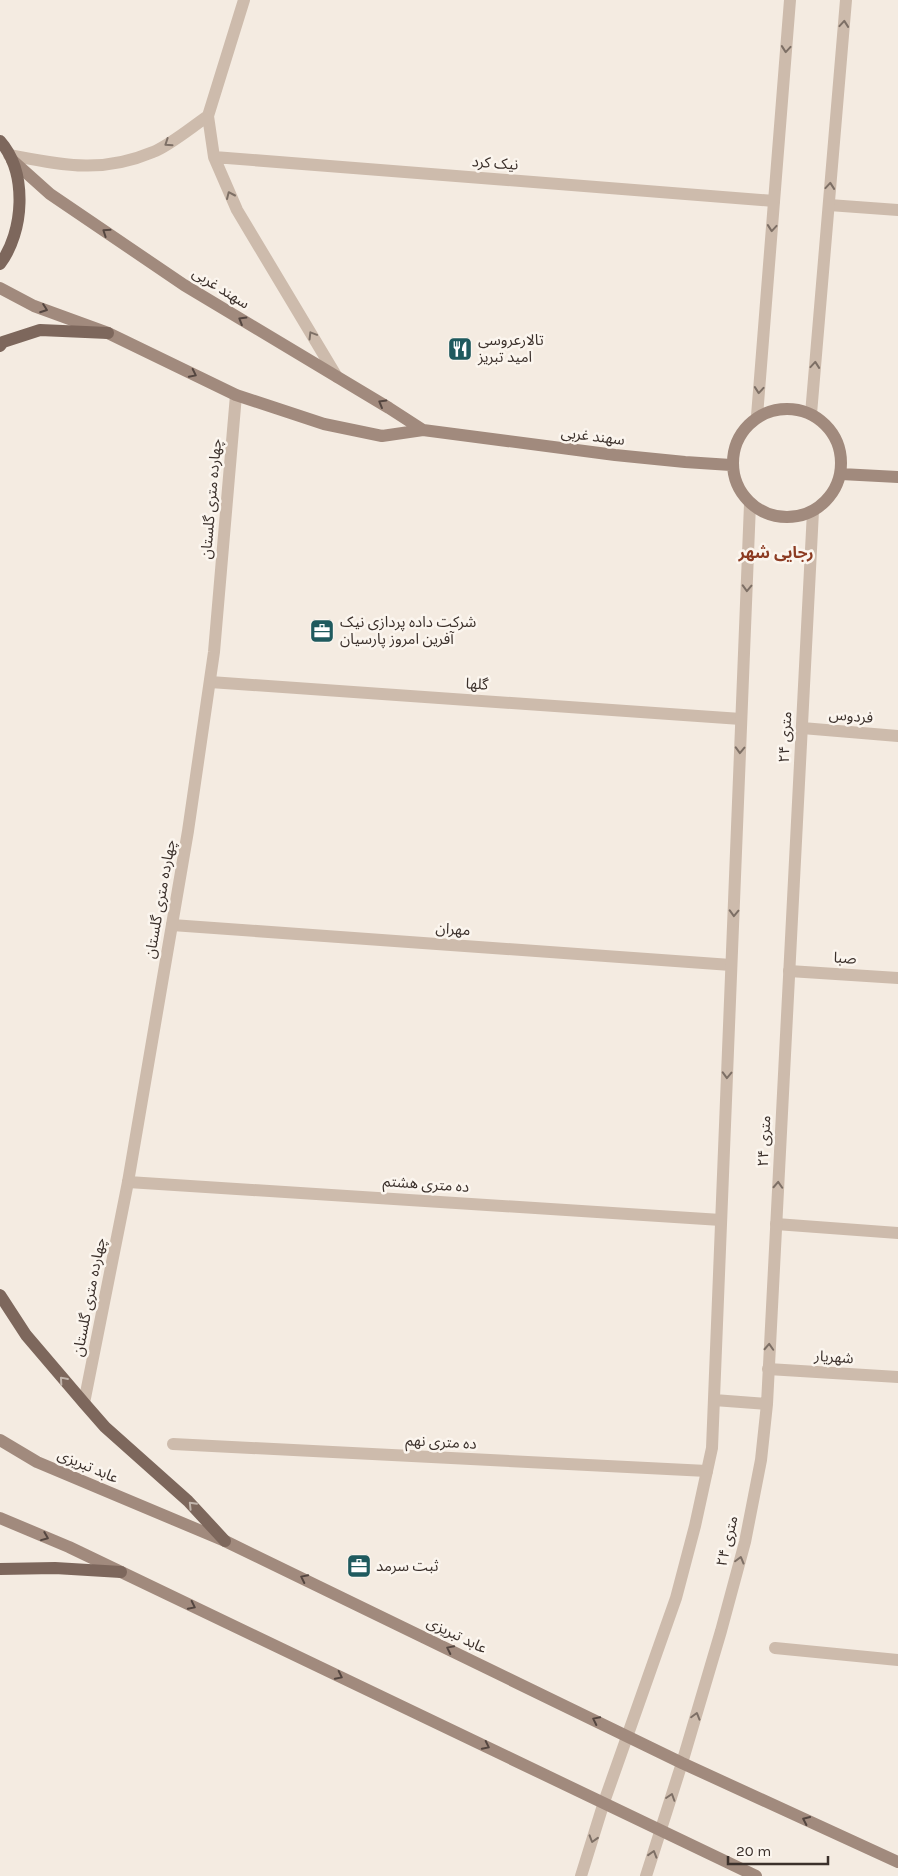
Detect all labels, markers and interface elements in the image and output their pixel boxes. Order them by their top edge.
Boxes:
one-way arrow [838,19,849,27]
one-way arrow [781,45,792,53]
one-way arrow [164,137,173,146]
street label: نیک کرد [471,152,519,174]
one-way arrow [824,181,835,189]
one-way arrow [226,191,237,200]
one-way arrow [767,224,778,232]
one-way arrow [102,229,111,238]
street label: سهند غربی [189,263,253,313]
one-way arrow [39,303,48,313]
one-way arrow [238,317,247,327]
place label: تالارعروسی امید تبریز [477,331,544,366]
one-way arrow [308,332,318,341]
restaurant icon: تالارعروسی امید تبریز [447,336,473,362]
one-way arrow [810,361,821,369]
one-way arrow [188,368,197,378]
one-way arrow [754,386,765,394]
one-way arrow [378,400,387,410]
street label: سهند غربی [560,423,626,449]
street label: چهارده متری گلستان [197,438,226,560]
district label: رجایی شهر [737,543,814,562]
one-way arrow [741,584,752,592]
place label: شرکت داده پردازی نیک آفرین امروز پارسیان [340,613,476,649]
office icon: شرکت داده پردازی نیک آفرین امروز پارسیان [309,618,335,644]
street label: گلها [465,674,490,694]
street label: فردوس [828,705,874,727]
street label: ۲۴ متری [775,711,795,763]
one-way arrow [735,747,746,755]
street label: چهارده متری گلستان [141,838,180,960]
one-way arrow [728,909,739,917]
street label: مهران [435,919,471,939]
street label: صبا [833,948,857,968]
one-way arrow [722,1072,732,1079]
street label: ۲۴ متری [754,1115,774,1167]
street label: ده متری هشتم [382,1172,470,1198]
one-way arrow [772,1181,783,1189]
street label: چهارده متری گلستان [69,1236,110,1358]
one-way arrow [764,1343,775,1351]
street label: شهریار [813,1347,854,1367]
one-way arrow [60,1376,69,1385]
street label: ده متری نهم [405,1431,477,1455]
street label: عابد تبریزی [55,1445,122,1487]
one-way arrow [189,1502,198,1511]
street label: ۲۴ متری [712,1514,742,1568]
one-way arrow [40,1531,49,1541]
office icon: ثبت سرمد [346,1553,372,1579]
one-way arrow [734,1555,745,1564]
place label: ثبت سرمد [376,1557,439,1575]
one-way arrow [300,1575,309,1585]
one-way arrow [187,1600,196,1610]
street label: عابد تبریزی [424,1613,490,1657]
one-way arrow [446,1645,455,1655]
one-way arrow [334,1670,343,1680]
one-way arrow [690,1712,701,1721]
one-way arrow [592,1716,601,1726]
one-way arrow [480,1740,489,1750]
one-way arrow [666,1793,676,1802]
one-way arrow [802,1816,811,1826]
scale bar [728,1834,828,1866]
one-way arrow [588,1835,598,1843]
text: 20 m [736,1842,771,1860]
one-way arrow [647,1850,657,1858]

